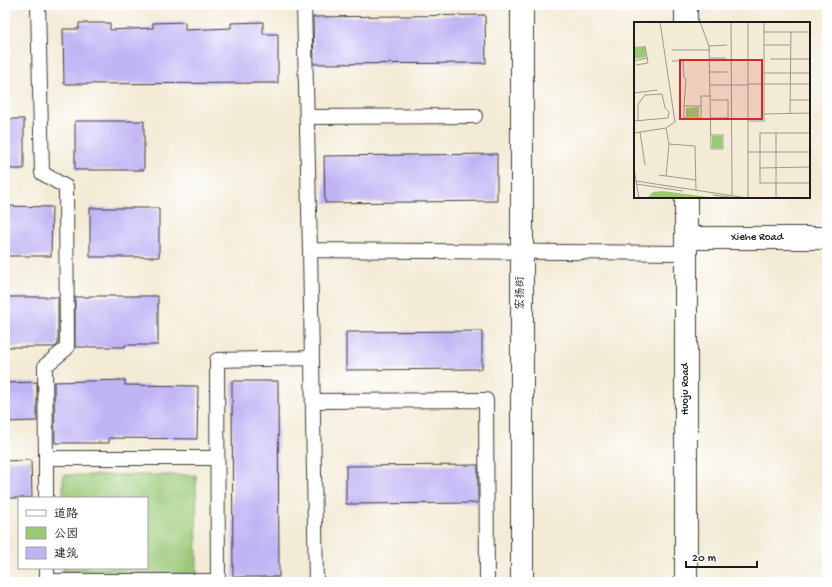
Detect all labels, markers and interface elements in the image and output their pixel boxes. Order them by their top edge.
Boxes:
inset map [634,22,810,198]
street label: Xiehe Road [730,232,785,244]
street label: 宏扬街 [514,276,527,310]
street label: Huoju Road [680,361,692,415]
legend [18,497,148,569]
text: 道路 [54,507,78,522]
text: 公园 [54,527,78,542]
scale bar [686,543,757,569]
text: 建筑 [54,547,78,562]
text: 20 m [692,552,717,566]

